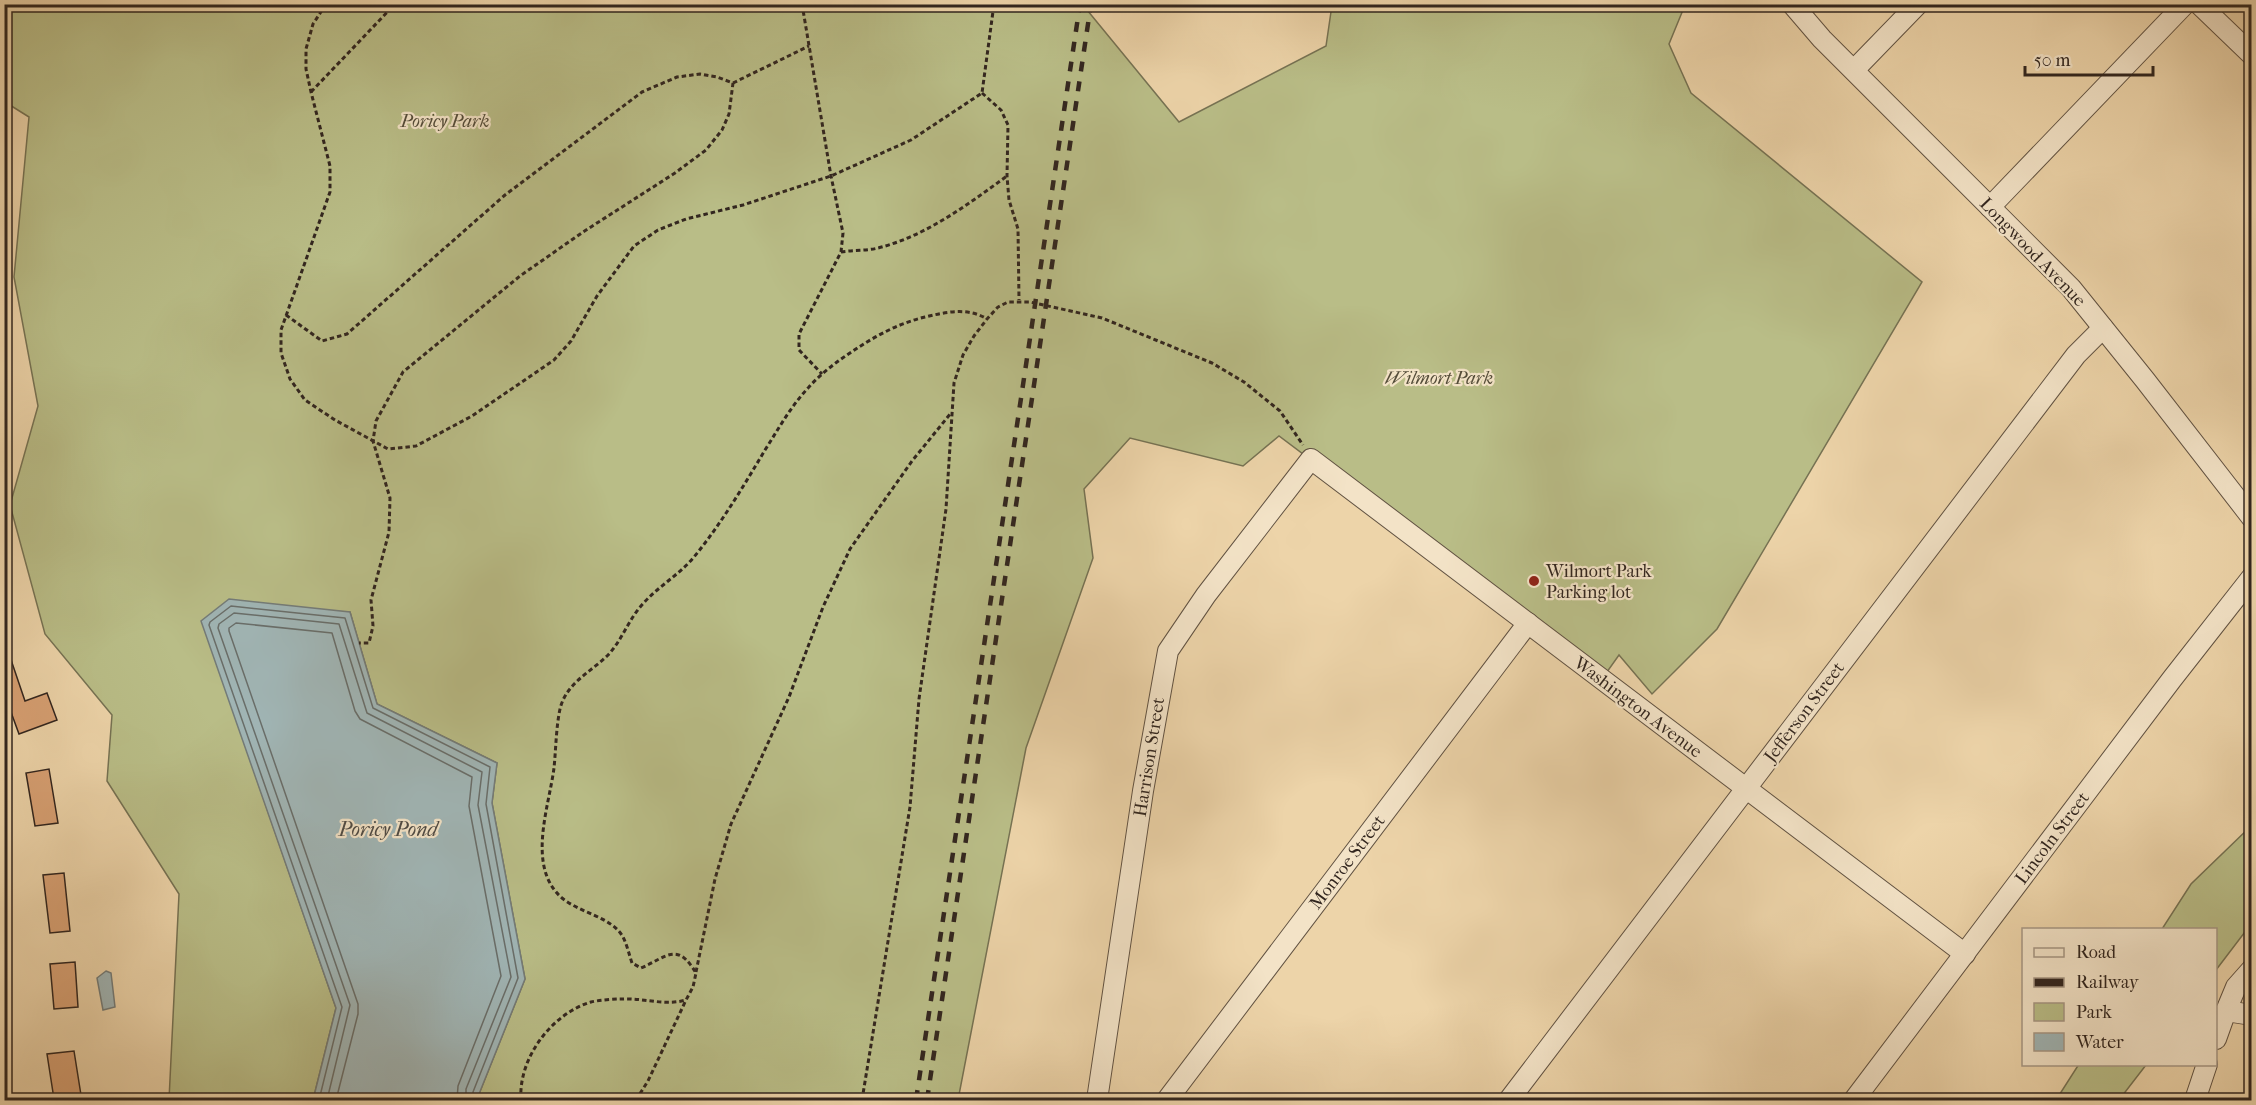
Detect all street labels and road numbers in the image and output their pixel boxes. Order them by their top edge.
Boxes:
street label: Longwood Avenue [1975,193,2090,311]
street label: Washington Avenue [1569,652,1706,762]
street label: Jefferson Street [1759,658,1849,768]
street label: Harrison Street [1130,695,1169,818]
street label: Lincoln Street [2011,788,2094,889]
street label: Monroe Street [1305,811,1390,914]

